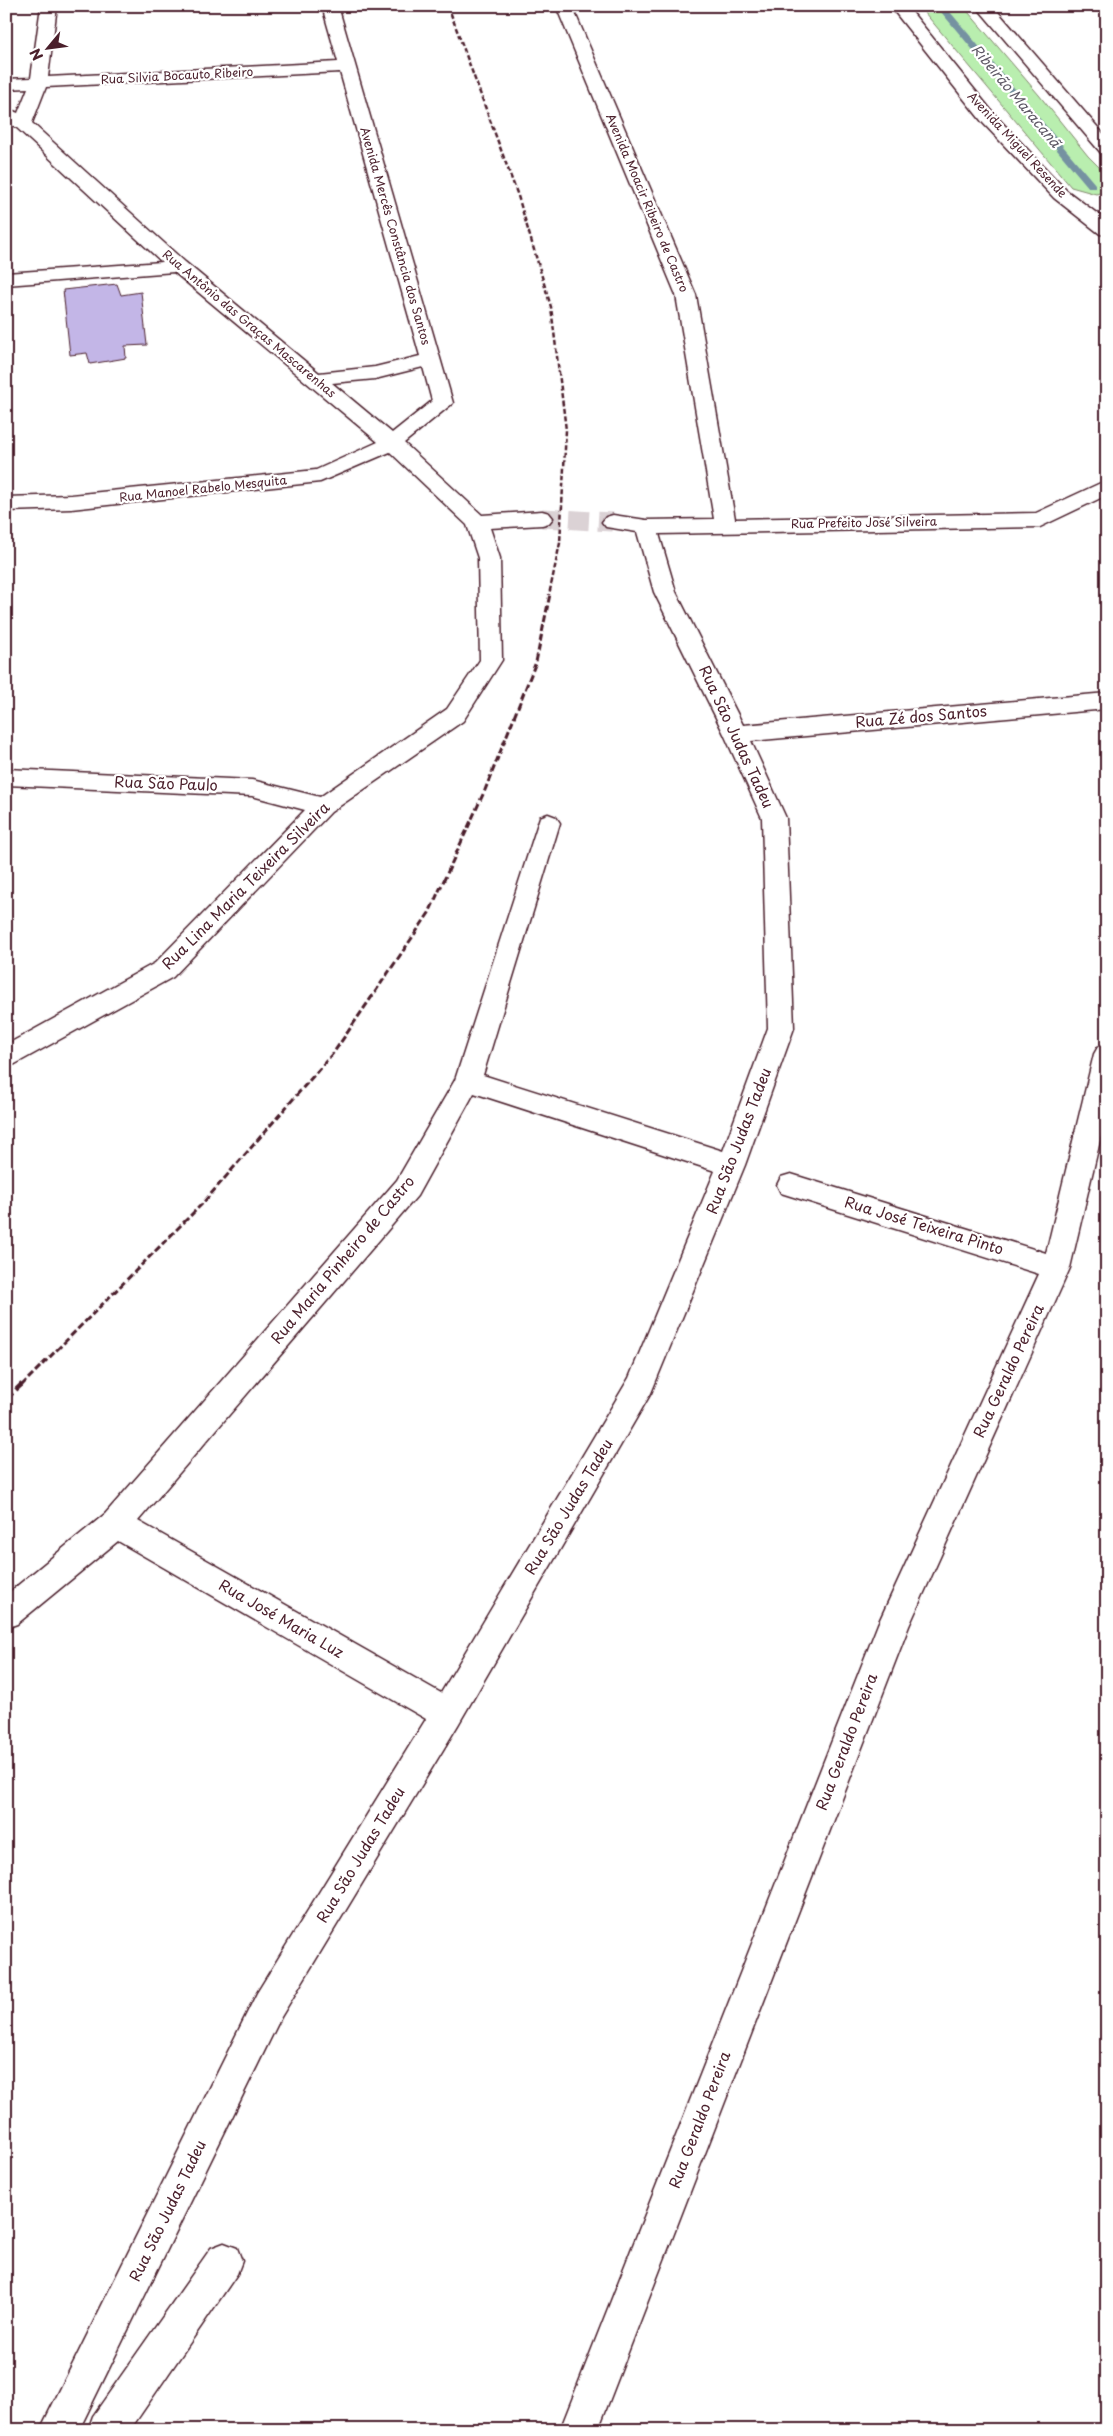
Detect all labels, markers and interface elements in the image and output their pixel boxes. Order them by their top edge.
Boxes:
north arrow [22,22,72,72]
water label: Ribeirão Maracanã [967,40,1067,153]
text: N [24,45,48,64]
street label: Rua Silvia Bocauto Ribeiro [100,62,254,88]
street label: Avenida Miguel Resende [964,87,1072,202]
street label: Avenida Moacir Ribeiro de Castro [602,111,694,295]
street label: Avenida Mercês Constância dos Santos [356,125,436,347]
street label: Rua Antônio das Graças Mascarenhas [159,245,341,402]
street label: Rua Manoel Rabelo Mesquita [118,470,288,506]
street label: Rua Prefeito José Silveira [791,512,938,532]
street label: Rua São Judas Tadeu [694,661,781,811]
street label: Rua Zé dos Santos [854,698,988,733]
street label: Rua São Paulo [114,769,218,796]
street label: Rua Lina Maria Teixeira Silveira [156,795,335,974]
street label: Rua São Judas Tadeu [699,1064,776,1217]
street label: Rua Maria Pinheiro de Castro [264,1170,419,1348]
street label: Rua José Teixeira Pinto [842,1189,1007,1260]
street label: Rua Geraldo Pereira [967,1299,1049,1441]
street label: Rua São Judas Tadeu [518,1434,617,1579]
street label: Rua José Maria Luz [215,1573,348,1663]
street label: Rua Geraldo Pereira [809,1669,883,1813]
street label: Rua São Judas Tadeu [310,1782,409,1927]
street label: Rua Geraldo Pereira [662,2047,736,2191]
street label: Rua São Judas Tadeu [122,2136,211,2285]

